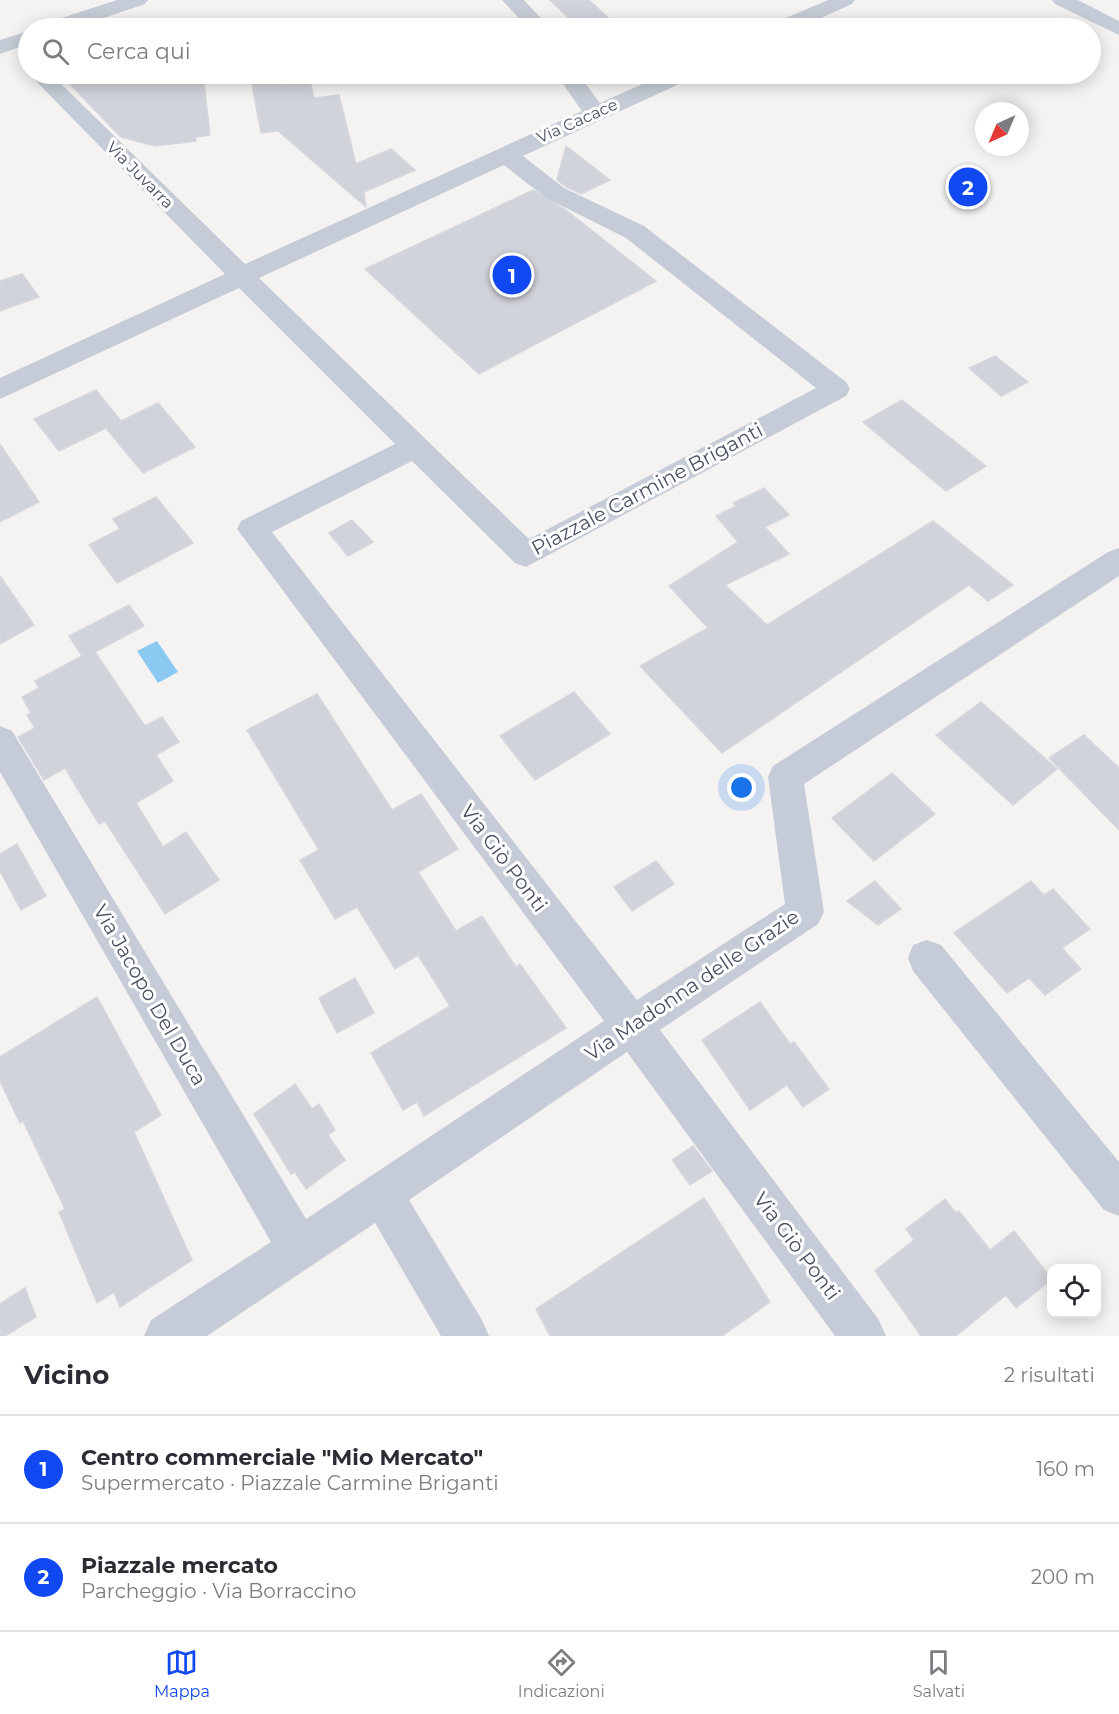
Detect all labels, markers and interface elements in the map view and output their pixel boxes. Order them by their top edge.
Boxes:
search box [18,18,1101,84]
icon: search [39,35,72,68]
text: Cerca qui [87,38,191,65]
street label: Via Cacace [534,95,620,147]
north arrow [975,102,1029,156]
street label: Via Juvarra [103,138,177,212]
pin: 2 [948,164,988,210]
pin: 1 [492,252,532,298]
street label: Piazzale Carmine Briganti [527,418,767,560]
your location [727,773,756,802]
street label: Via Giò Ponti [456,800,552,916]
street label: Via Jacopo Del Duca [88,900,212,1090]
street label: Via Madonna delle Grazie [580,904,804,1066]
street label: Via Giò Ponti [749,1188,845,1304]
map controls [1047,1264,1101,1318]
button: locate [1047,1264,1101,1318]
text: Vicino [24,1359,109,1391]
text: 2 risultati [1004,1363,1095,1387]
text: Centro commerciale "Mio Mercato" [81,1444,483,1471]
text: 1 [40,1457,47,1481]
text: 160 m [1036,1457,1095,1481]
text: Supermercato · Piazzale Carmine Briganti [81,1471,499,1495]
text: Piazzale mercato [81,1552,278,1579]
text: 2 [38,1565,49,1589]
text: 200 m [1031,1565,1095,1589]
text: Parcheggio · Via Borraccino [81,1579,356,1603]
tab: Mappa [154,1646,210,1701]
tab: Indicazioni [518,1646,605,1701]
tab: Salvati [913,1646,965,1701]

